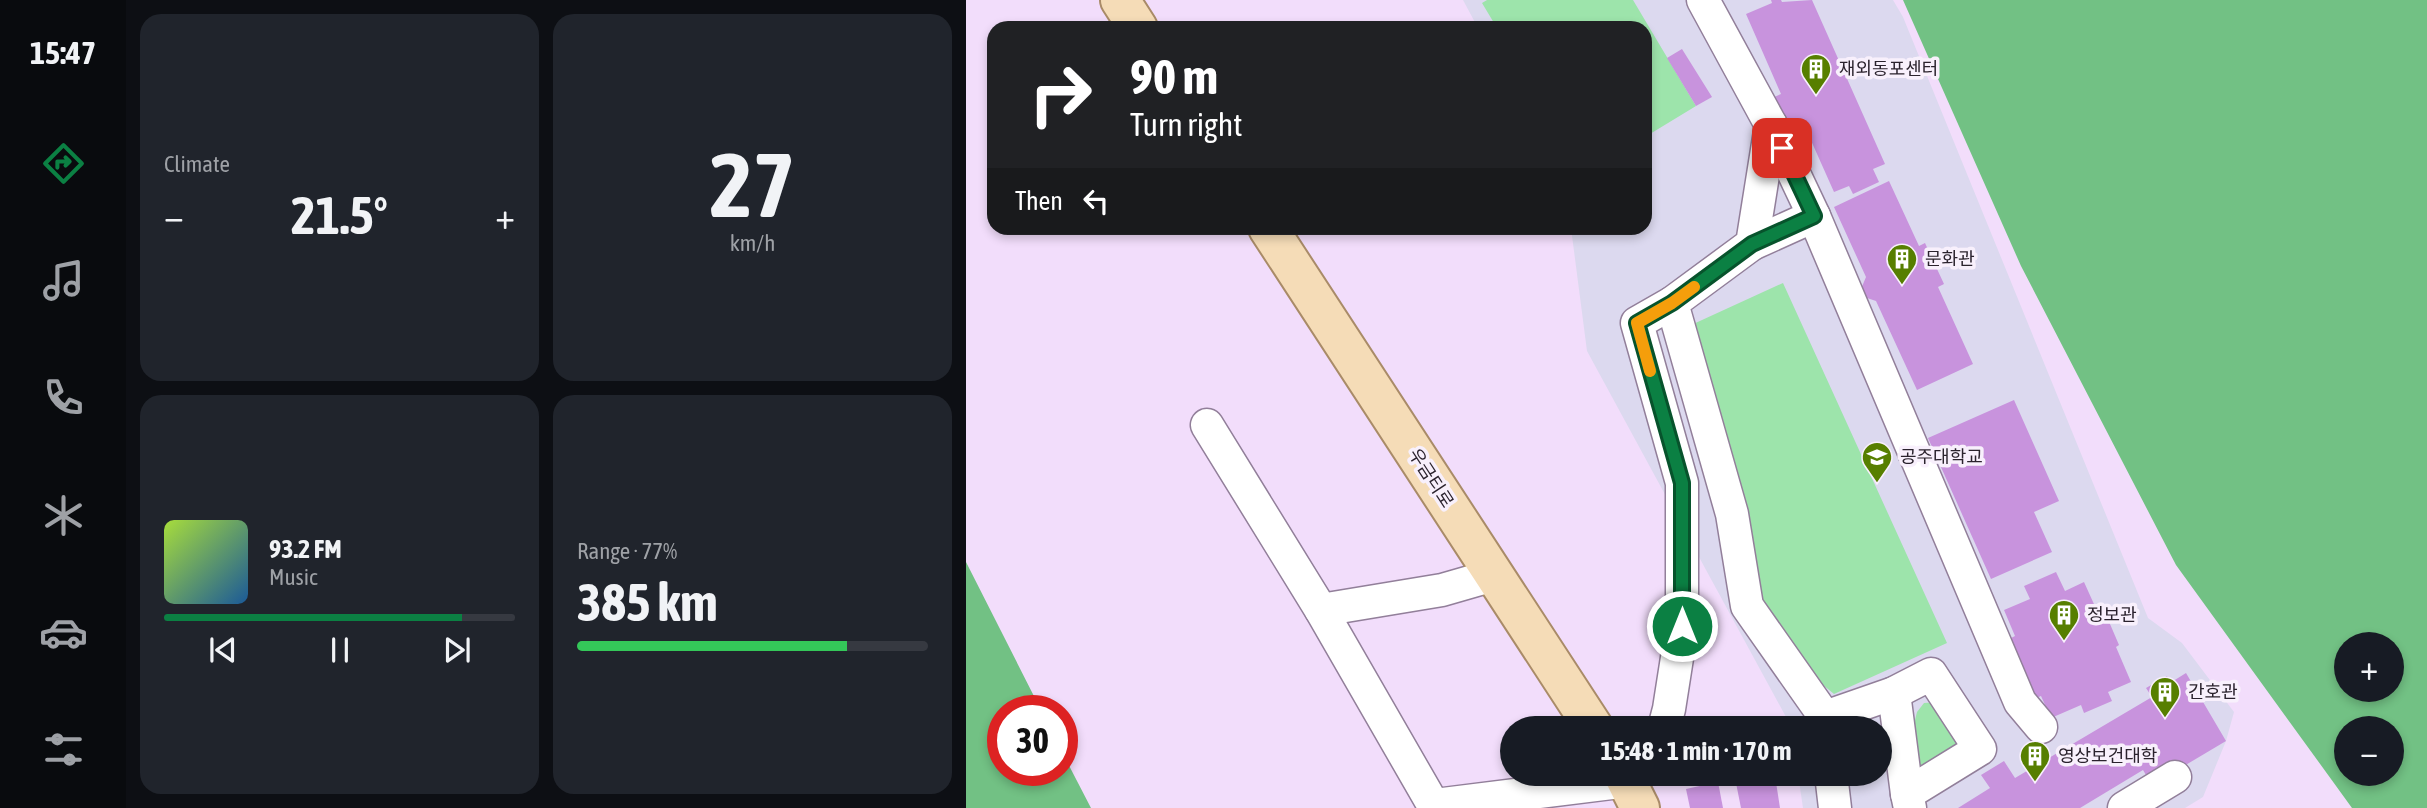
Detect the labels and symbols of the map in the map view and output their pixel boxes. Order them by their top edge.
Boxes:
building icon: 재외동포센터 [1799,52,1833,96]
place label: 재외동포센터 [1839,58,1938,79]
pin [1752,118,1812,178]
building icon: 문화관 [1885,242,1919,286]
place label: 문화관 [1925,248,1975,269]
school or university icon: 공주대학교 [1860,440,1894,484]
street label: 우금티로 [1405,444,1458,511]
place label: 공주대학교 [1900,446,1983,467]
position arrow [1645,589,1719,663]
building icon: 정보관 [2047,598,2081,642]
place label: 정보관 [2087,604,2137,625]
building icon: 간호관 [2148,675,2182,719]
place label: 간호관 [2188,681,2238,702]
speed limit sign: 30 [987,695,1078,786]
building icon: 영상보건대학 [2018,739,2052,783]
place label: 영상보건대학 [2058,745,2157,766]

